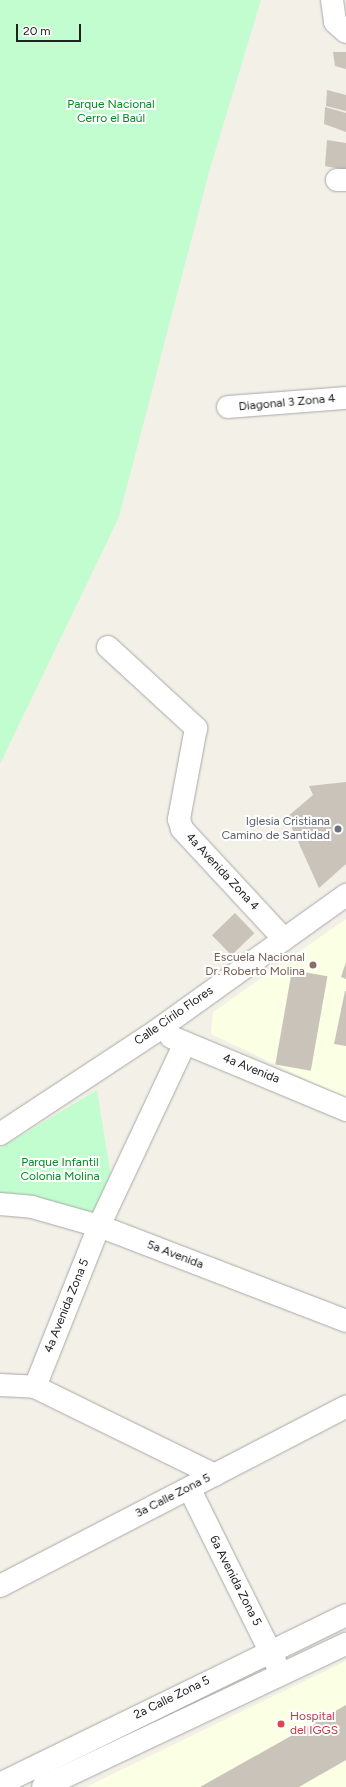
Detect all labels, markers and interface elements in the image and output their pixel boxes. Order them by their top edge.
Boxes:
scale bar [18,16,83,42]
text: 20 m [23,24,51,38]
park label: Parque Nacional Cerro el Baúl [67,98,155,126]
street label: Diagonal 3 Zona 4 [238,392,336,414]
place label: Iglesia Cristiana Camino de Santidad [221,815,330,843]
marker: Iglesia Cristiana Camino de Santidad [333,824,343,834]
street label: 4a Avenida Zona 4 [182,830,262,914]
place label: Escuela Nacional Dr. Roberto Molina [205,951,305,979]
marker: Escuela Nacional Dr. Roberto Molina [308,960,318,970]
street label: Calle Cirilo Flores [132,984,216,1048]
street label: 4a Avenida [221,1051,281,1087]
park label: Parque Infantil Colonia Molina [20,1156,100,1184]
street label: 5a Avenida [145,1238,205,1272]
street label: 4a Avenida Zona 5 [42,1257,92,1355]
street label: 3a Calle Zona 5 [133,1471,213,1521]
street label: 6a Avenida Zona 5 [206,1533,264,1629]
street label: 2a Calle Zona 5 [132,1673,212,1723]
place label: Hospital del IGGS [290,1710,338,1738]
marker: Hospital del IGGS [275,1718,287,1730]

